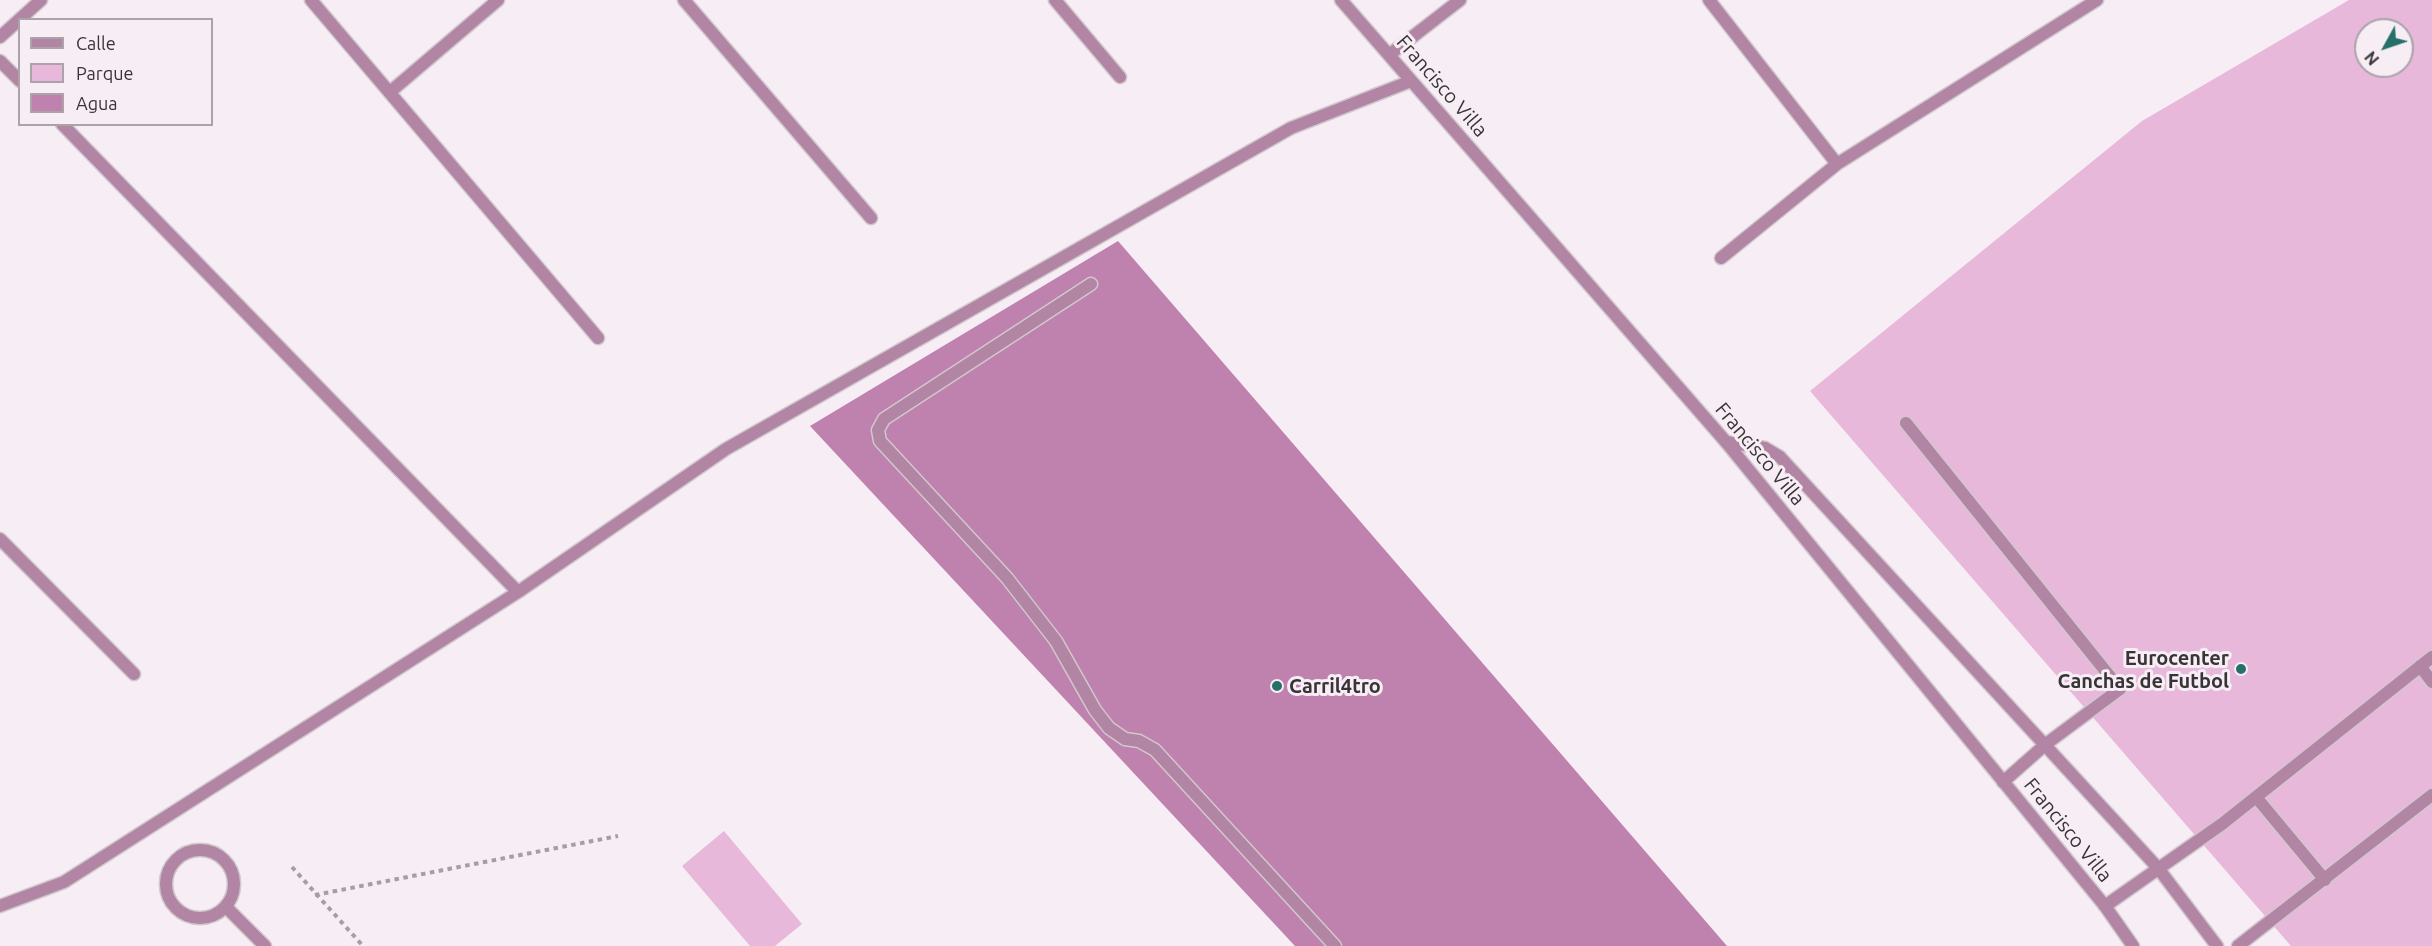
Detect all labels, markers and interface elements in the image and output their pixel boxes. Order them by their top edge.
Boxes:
legend [18,18,213,126]
north arrow [2354,18,2414,78]
street label: Francisco Villa [1391,30,1493,142]
text: Calle [76,33,116,53]
text: N [2361,48,2382,69]
text: Parque [76,63,133,83]
text: Agua [76,93,118,113]
street label: Francisco Villa [1710,398,1810,510]
place label: Eurocenter Canchas de Futbol [2057,646,2229,693]
marker: Eurocenter Canchas de Futbol [2234,662,2248,676]
place label: Carril4tro [1289,674,1381,698]
marker: Carril4tro [1270,679,1284,693]
street label: Francisco Villa [2019,773,2117,887]

